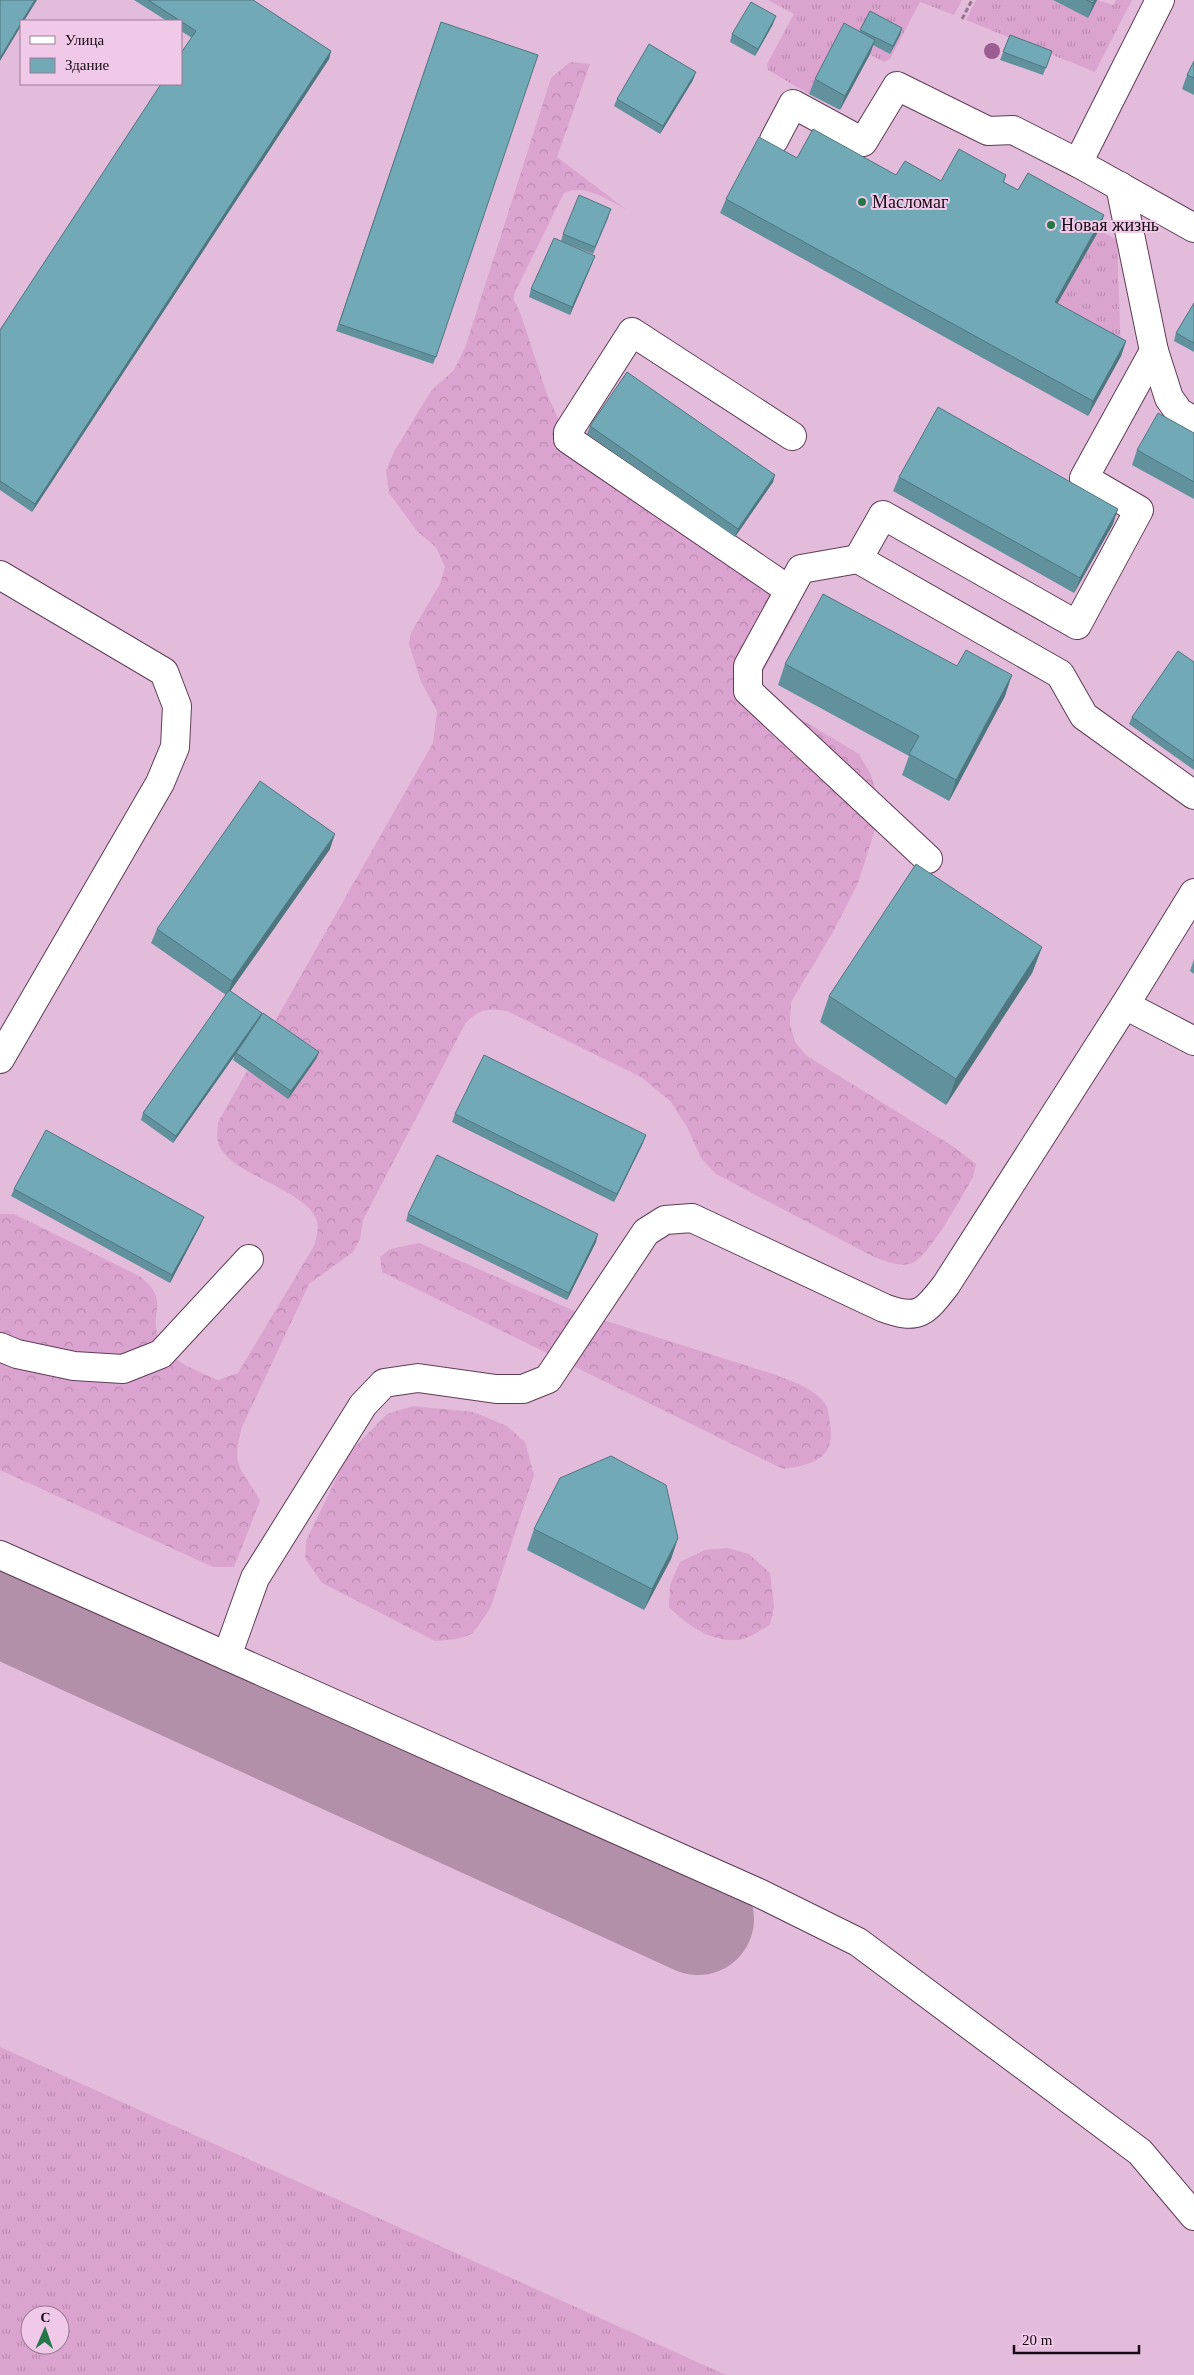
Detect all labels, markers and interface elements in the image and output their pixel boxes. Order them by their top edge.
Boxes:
legend [20,20,182,85]
text: Улица [65,32,104,48]
text: Здание [65,57,109,73]
place label: Масломаг [872,192,948,212]
marker: Масломаг [856,196,868,208]
place label: Новая жизнь [1061,215,1159,235]
marker: Новая жизнь [1045,219,1057,231]
north arrow [20,2305,70,2355]
text: С [40,2310,51,2325]
scale bar [1014,2322,1139,2354]
text: 20 m [1022,2332,1053,2348]

